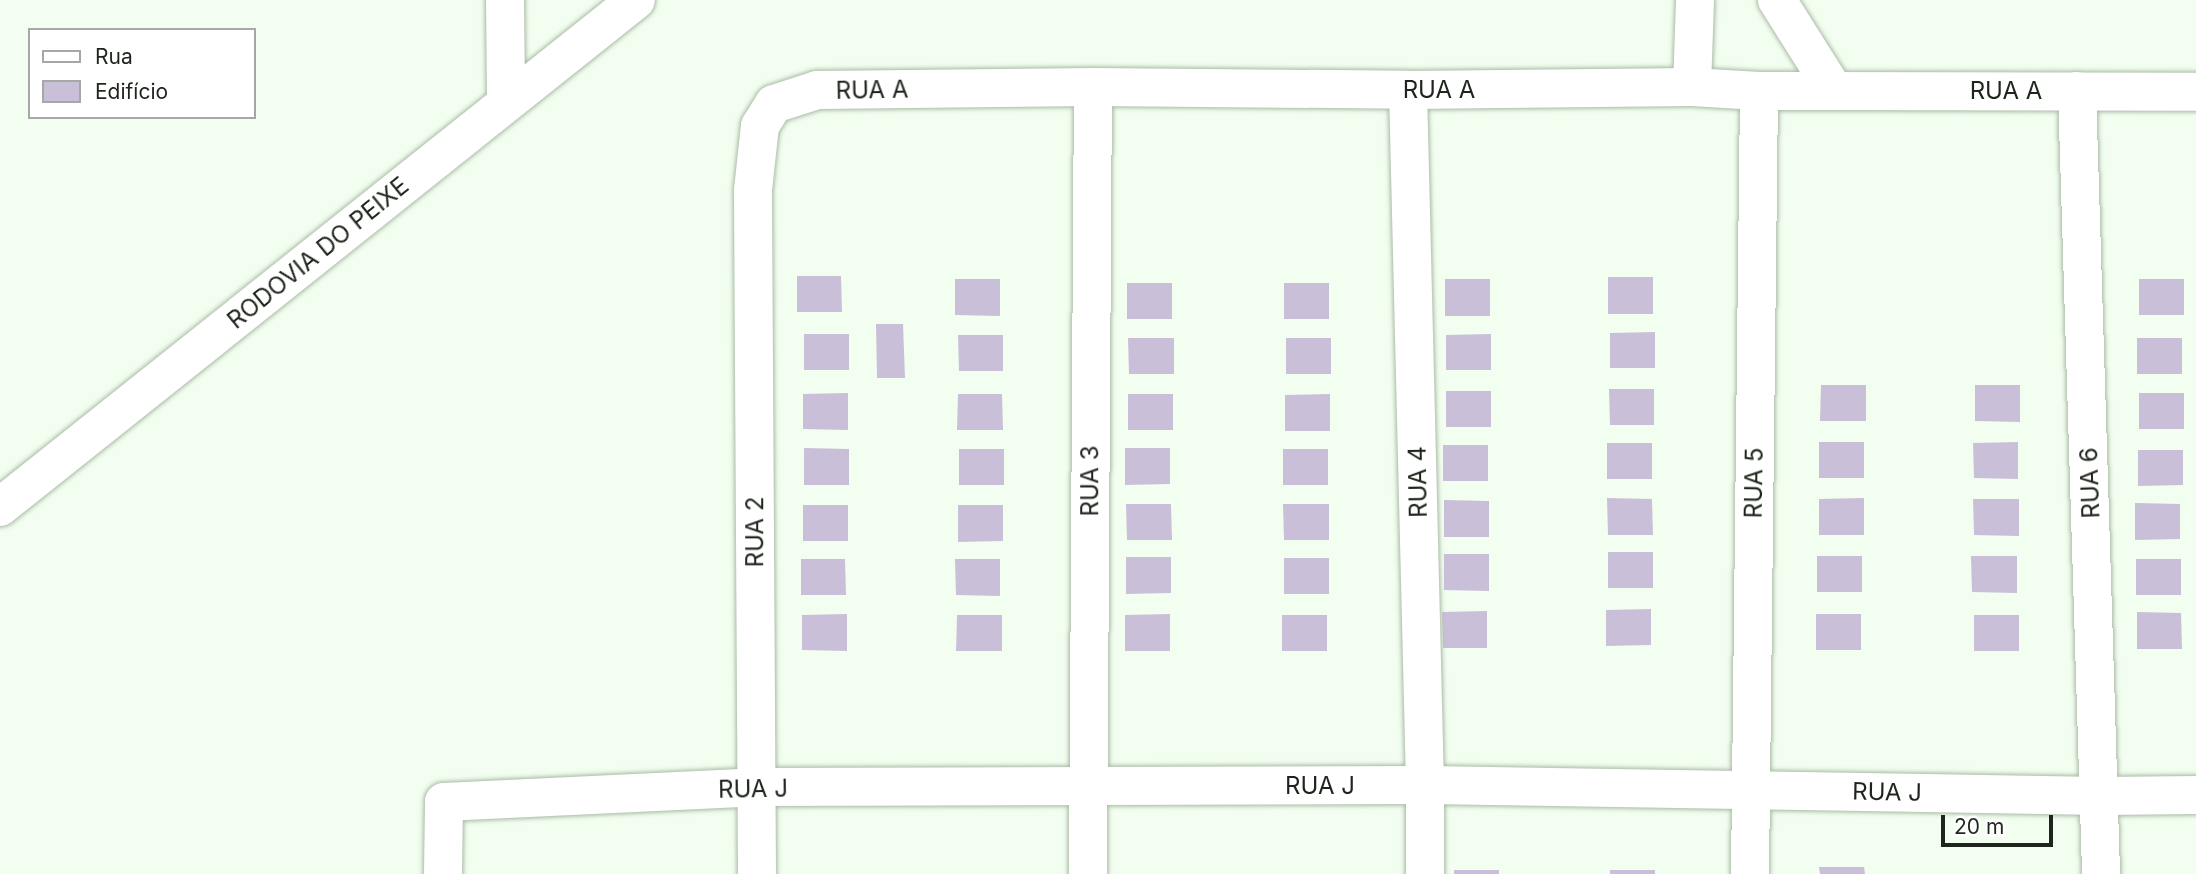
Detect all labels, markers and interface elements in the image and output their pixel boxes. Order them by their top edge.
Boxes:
legend [28,28,256,119]
text: Rua [95,44,133,69]
street label: RUA A [835,75,909,105]
street label: RUA A [1403,76,1475,104]
street label: RUA A [1970,77,2042,105]
text: Edifício [95,79,168,104]
street label: RODOVIA DO PEIXE [222,171,414,335]
street label: RUA 3 [1076,446,1104,516]
street label: RUA 4 [1403,446,1433,518]
street label: RUA 5 [1739,447,1769,519]
street label: RUA 6 [2074,447,2106,519]
street label: RUA 2 [741,497,769,567]
street label: RUA J [1285,772,1355,800]
street label: RUA J [718,774,788,804]
street label: RUA J [1852,777,1922,807]
scale bar [1944,800,2056,844]
text: 20 m [1954,814,2004,839]

